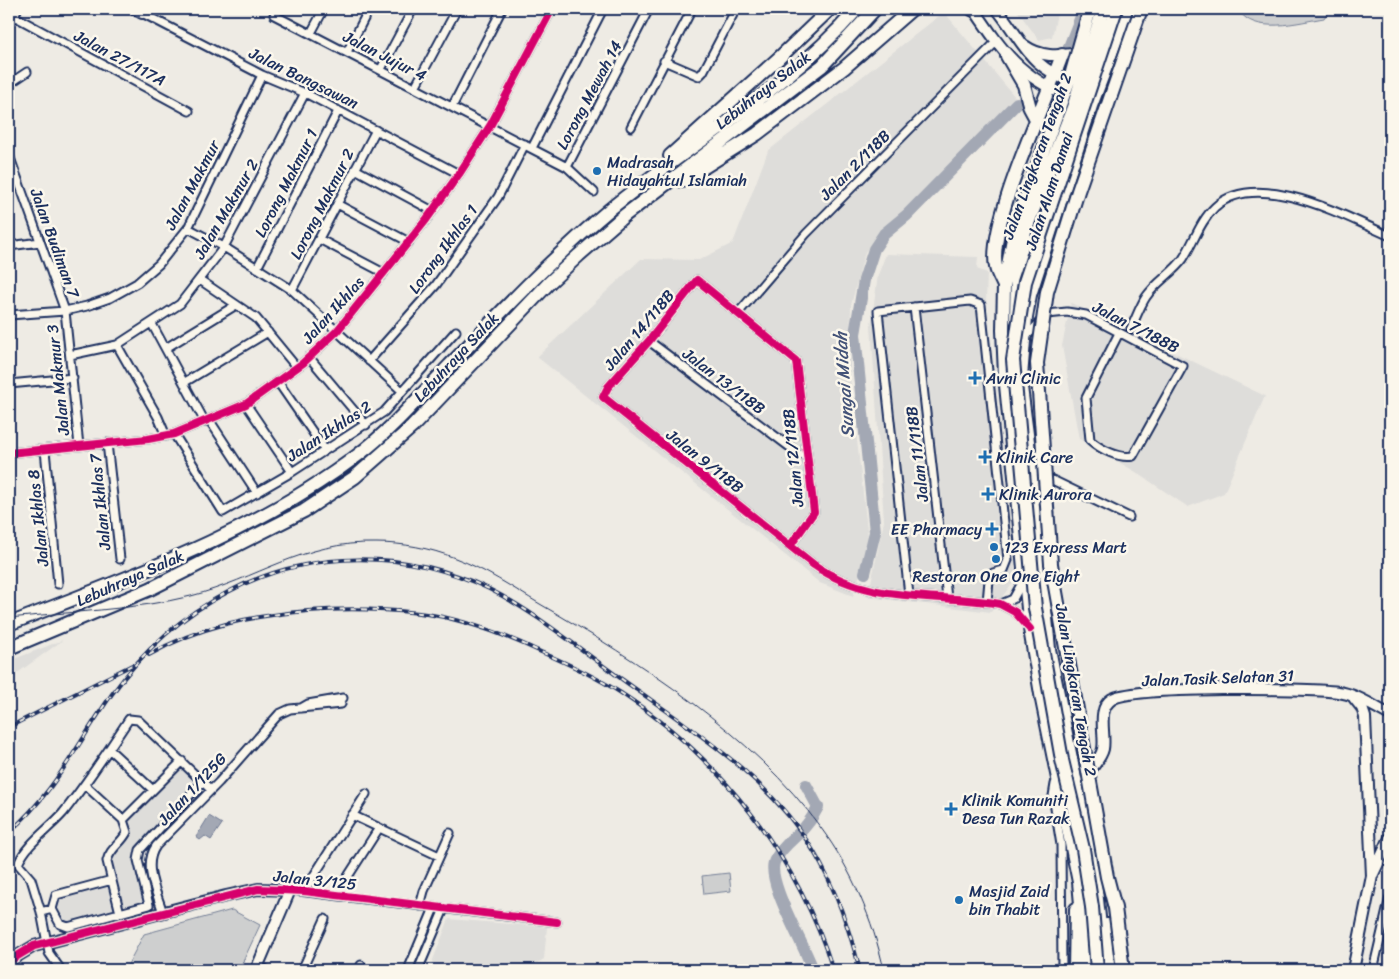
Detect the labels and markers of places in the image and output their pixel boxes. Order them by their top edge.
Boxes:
place label: Madrasah Hidayahtul Islamiah [607,148,747,195]
marker: Madrasah Hidayahtul Islamiah [591,165,603,177]
place label: Avni Clinic [985,364,1061,393]
marker: Avni Clinic [968,371,982,385]
place label: Klinik Care [996,443,1073,472]
marker: Klinik Care [978,450,992,464]
place label: Klinik Aurora [999,480,1093,509]
marker: Klinik Aurora [981,487,995,501]
place label: EE Pharmacy [891,515,983,544]
marker: EE Pharmacy [986,523,998,535]
place label: 123 Express Mart [1004,533,1127,562]
marker: 123 Express Mart [988,541,1000,553]
marker: Restoran One One Eight [990,553,1002,565]
place label: Restoran One One Eight [913,562,1080,591]
place label: Klinik Komuniti Desa Tun Razak [962,786,1070,833]
marker: Klinik Komuniti Desa Tun Razak [944,802,958,816]
place label: Masjid Zaid bin Thabit [969,877,1051,924]
marker: Masjid Zaid bin Thabit [953,894,965,906]

